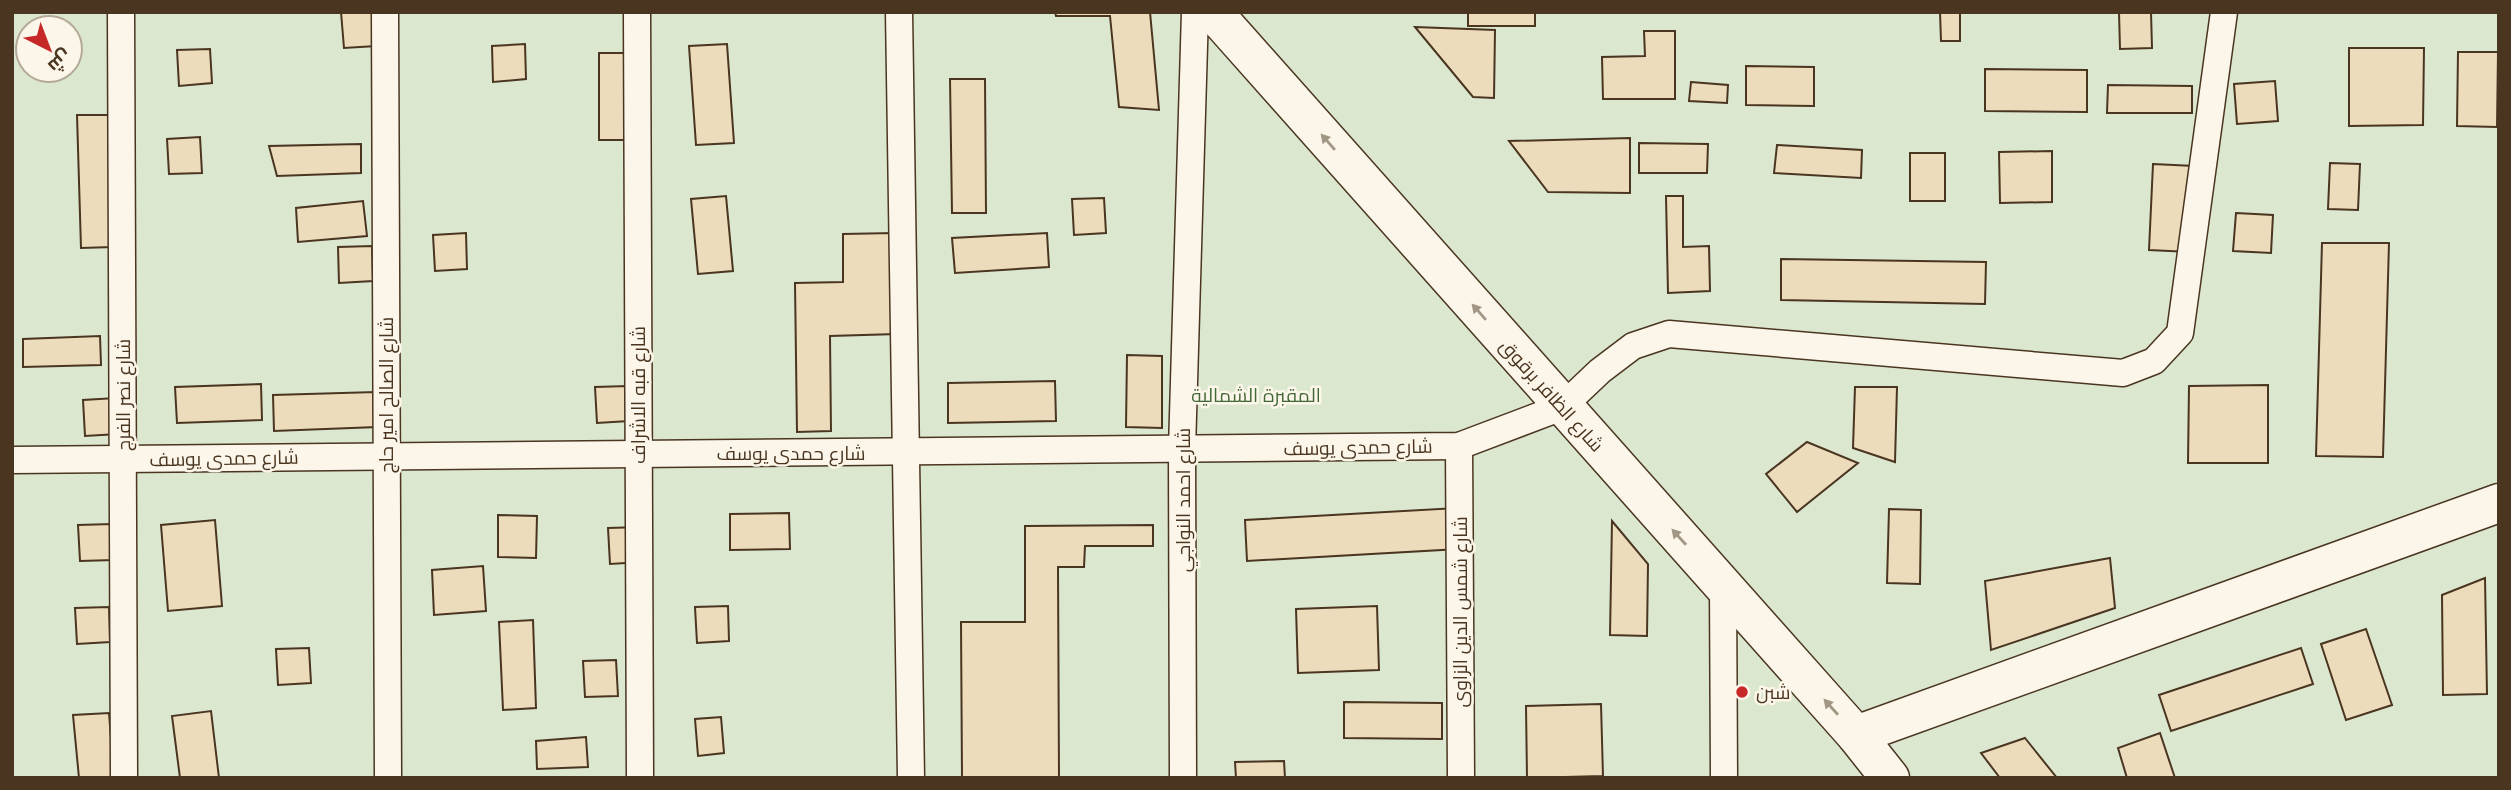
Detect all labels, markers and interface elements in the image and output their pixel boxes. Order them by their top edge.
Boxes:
north arrow [14,14,84,84]
text: ش [43,44,78,79]
one-way arrow [1320,133,1336,151]
one-way arrow [1472,304,1487,321]
street label: شارع الصالح امير حاج [373,317,400,473]
street label: شارع قبه الاشراف [625,326,652,464]
street label: شارع الظافر برقوق [1493,333,1610,458]
street label: شارع نصر الفرج [110,339,137,451]
park label: المقبرة الشمالية [1191,382,1321,408]
street label: شارع احمد النواجي [1170,428,1198,572]
street label: شارع حمدى يوسف [1283,433,1433,462]
street label: شارع حمدى يوسف [716,440,866,467]
street label: شارع حمدى يوسف [149,444,299,473]
street label: شارع شمس الدين الزاوى [1447,516,1474,708]
one-way arrow [1671,528,1687,546]
place label: شبن [1756,679,1791,705]
marker: شبن [1734,684,1750,700]
one-way arrow [1823,699,1839,716]

